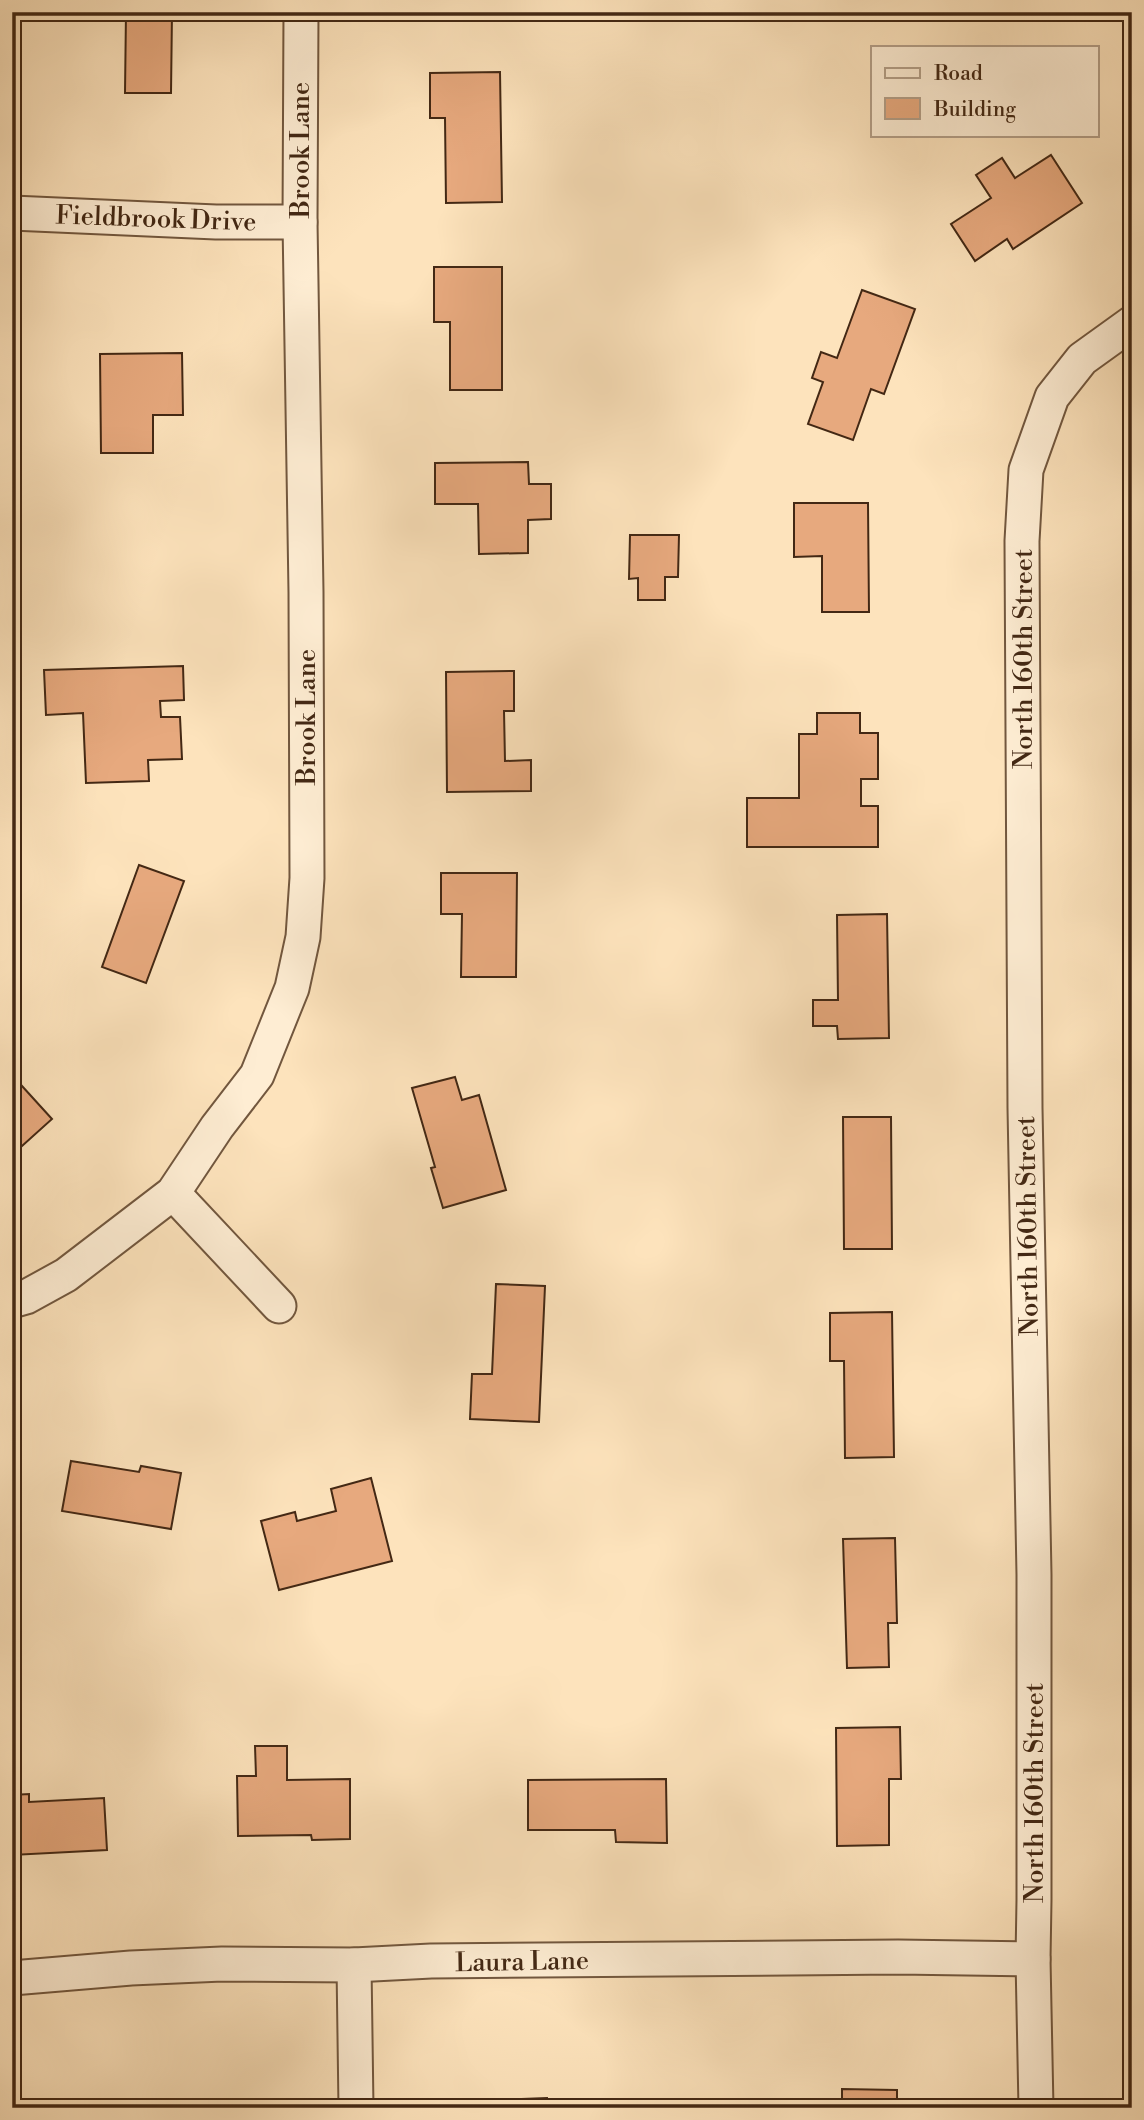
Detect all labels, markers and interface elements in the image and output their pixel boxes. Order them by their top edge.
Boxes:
legend [871,46,1098,136]
text: Road [934,61,983,87]
street label: Brook Lane [285,82,317,219]
text: Building [933,97,1016,123]
street label: Fieldbrook Drive [55,200,257,238]
street label: North 160th Street [1008,549,1040,769]
street label: Brook Lane [291,649,323,786]
street label: North 160th Street [1010,1116,1046,1336]
street label: North 160th Street [1019,1683,1051,1903]
street label: Laura Lane [455,1945,589,1979]

